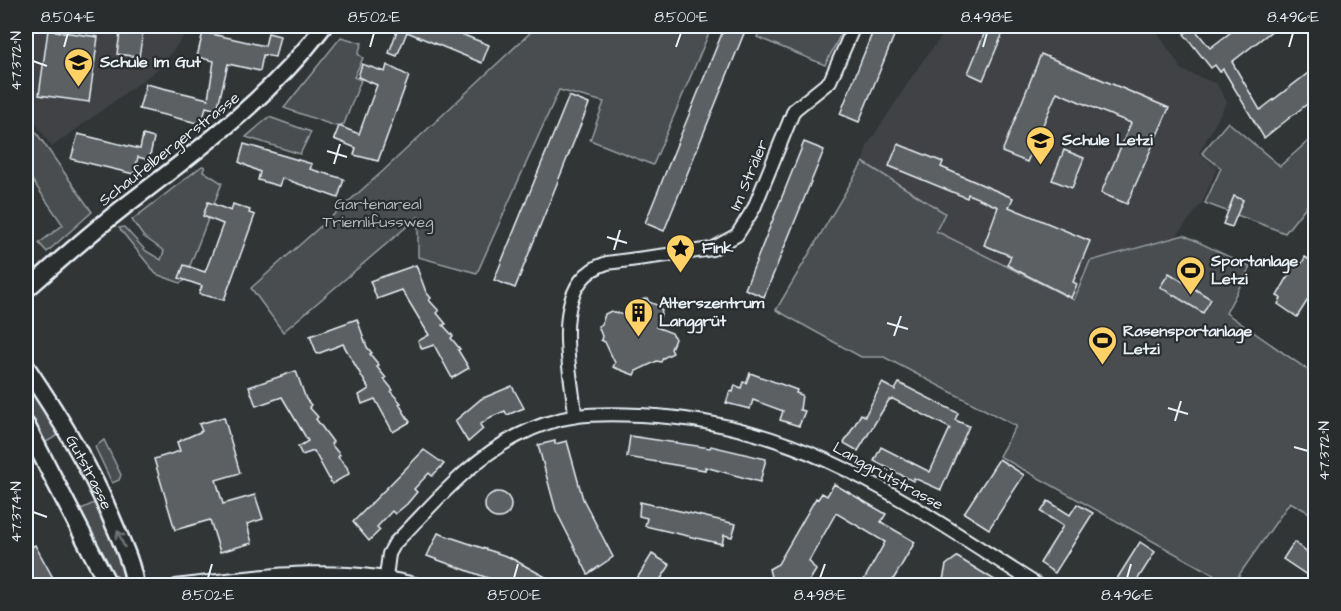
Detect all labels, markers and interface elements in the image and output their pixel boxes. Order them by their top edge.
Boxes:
text: 8.504°E [41,7,95,28]
text: 8.502°E [348,7,400,28]
text: 8.500°E [654,7,708,28]
text: 8.498°E [961,7,1013,28]
text: 8.496°E [1267,7,1319,28]
text: 47.372°N [6,31,27,91]
school or university icon: Schule Im Gut [63,46,95,88]
place label: Schule Im Gut [99,51,202,73]
street label: Schaufelbergerstrasse [94,87,245,212]
school or university icon: Schule Letzi [1025,124,1057,166]
place label: Schule Letzi [1061,129,1153,151]
street label: Im Sträler [724,136,774,214]
park label: Gartenareal Triemlifussweg [323,193,433,234]
place icon: Fink [665,232,697,274]
place label: Fink [702,237,734,259]
place label: Sportanlage Letzi [1210,250,1299,290]
sports icon: Sportanlage Letzi [1174,254,1206,296]
place label: Alterszentrum Langgrüt [659,292,765,334]
building icon: Alterszentrum Langgrüt [622,296,654,338]
place label: Rasensportanlage Letzi [1123,320,1253,360]
sports icon: Rasensportanlage Letzi [1086,324,1118,366]
text: 47.372°N [1314,421,1335,481]
street label: Gutstrasse [60,431,118,514]
street label: Langgrütstrasse [828,436,948,517]
text: 47.374°N [6,481,27,543]
one-way arrow [115,531,126,549]
text: 8.502°E [182,585,234,606]
text: 8.500°E [487,585,541,606]
text: 8.498°E [794,585,846,606]
text: 8.496°E [1101,585,1153,606]

